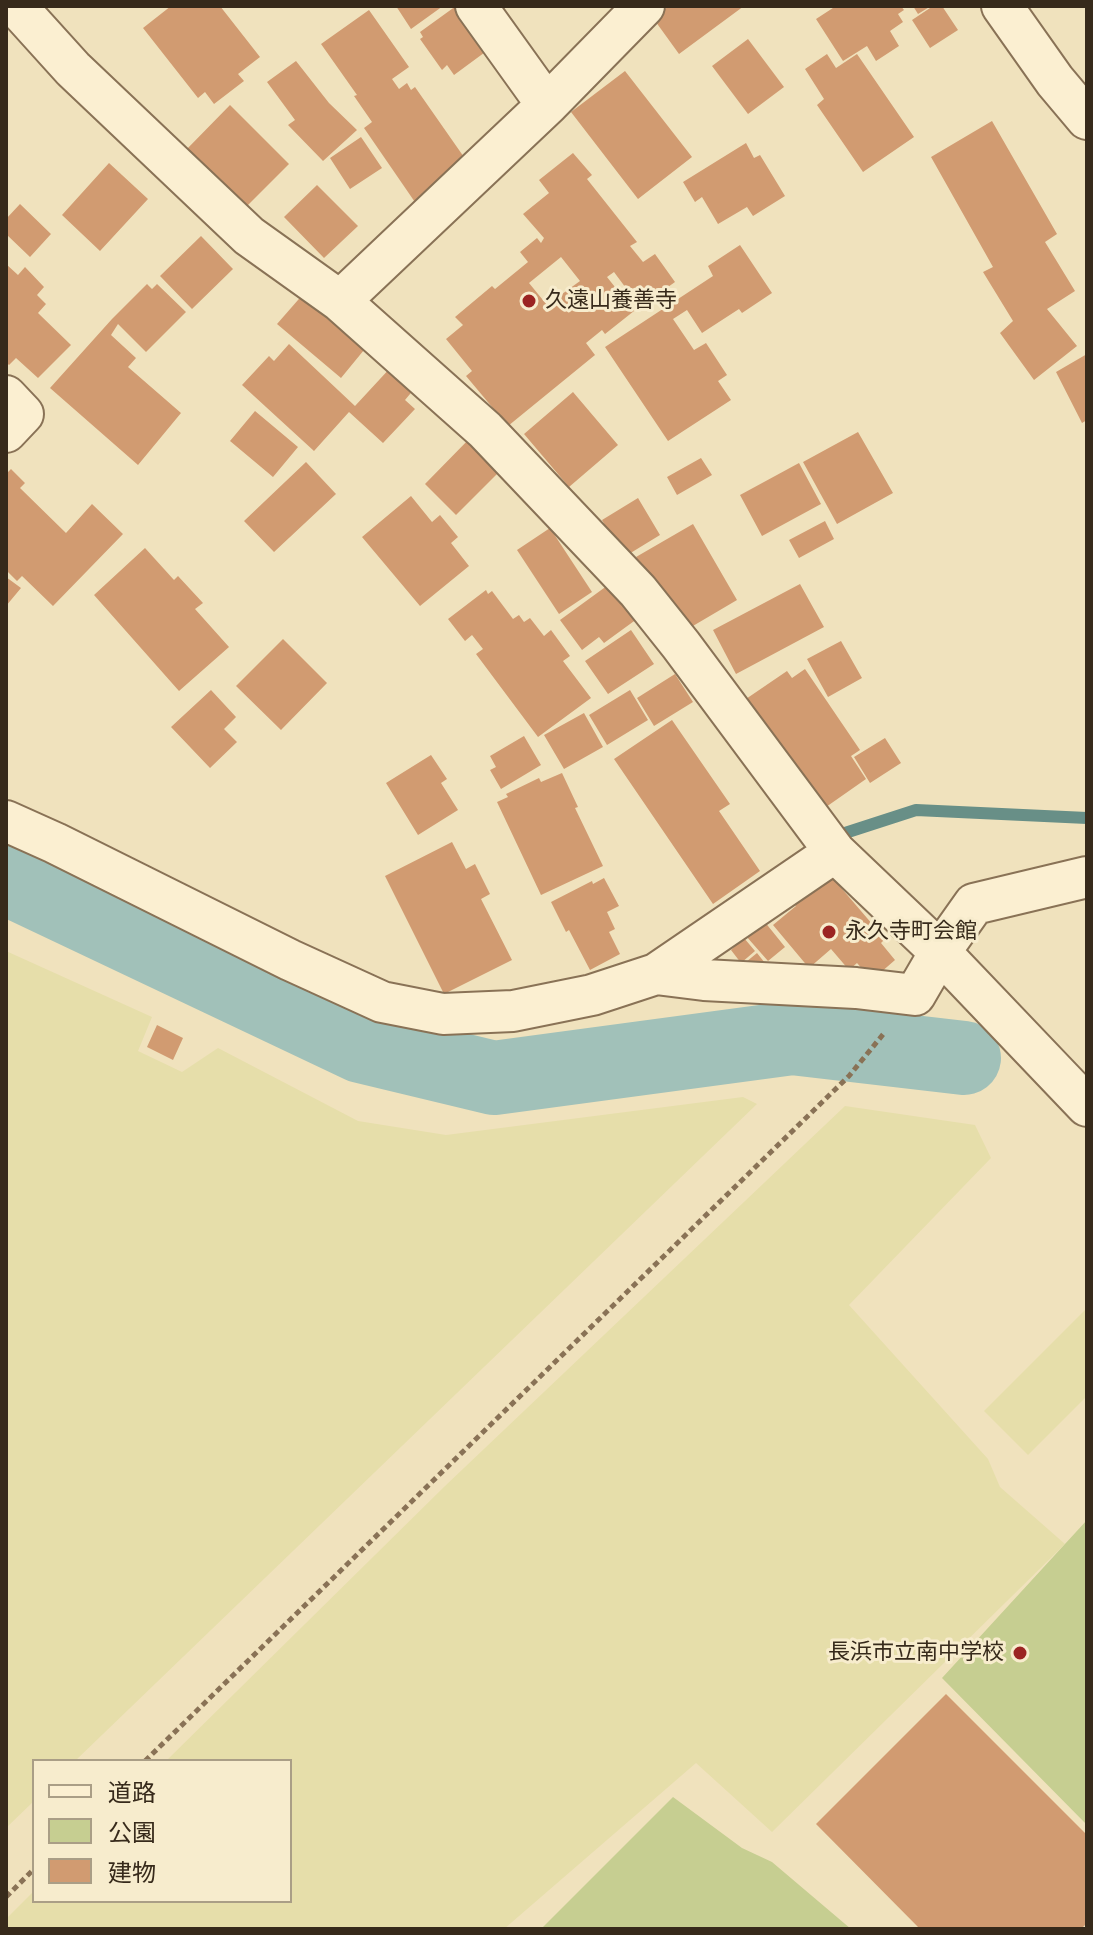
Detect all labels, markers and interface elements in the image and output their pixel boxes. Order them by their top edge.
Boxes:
place label: 久遠山養善寺 [545,288,677,314]
marker: 久遠山養善寺 [520,292,538,310]
place label: 永久寺町会館 [845,919,977,945]
marker: 永久寺町会館 [820,923,838,941]
place label: 長浜市立南中学校 [828,1640,1004,1666]
marker: 長浜市立南中学校 [1011,1644,1029,1662]
legend [32,1759,292,1903]
text: 道路 [108,1776,156,1809]
text: 公園 [108,1816,156,1849]
text: 建物 [108,1856,156,1889]

